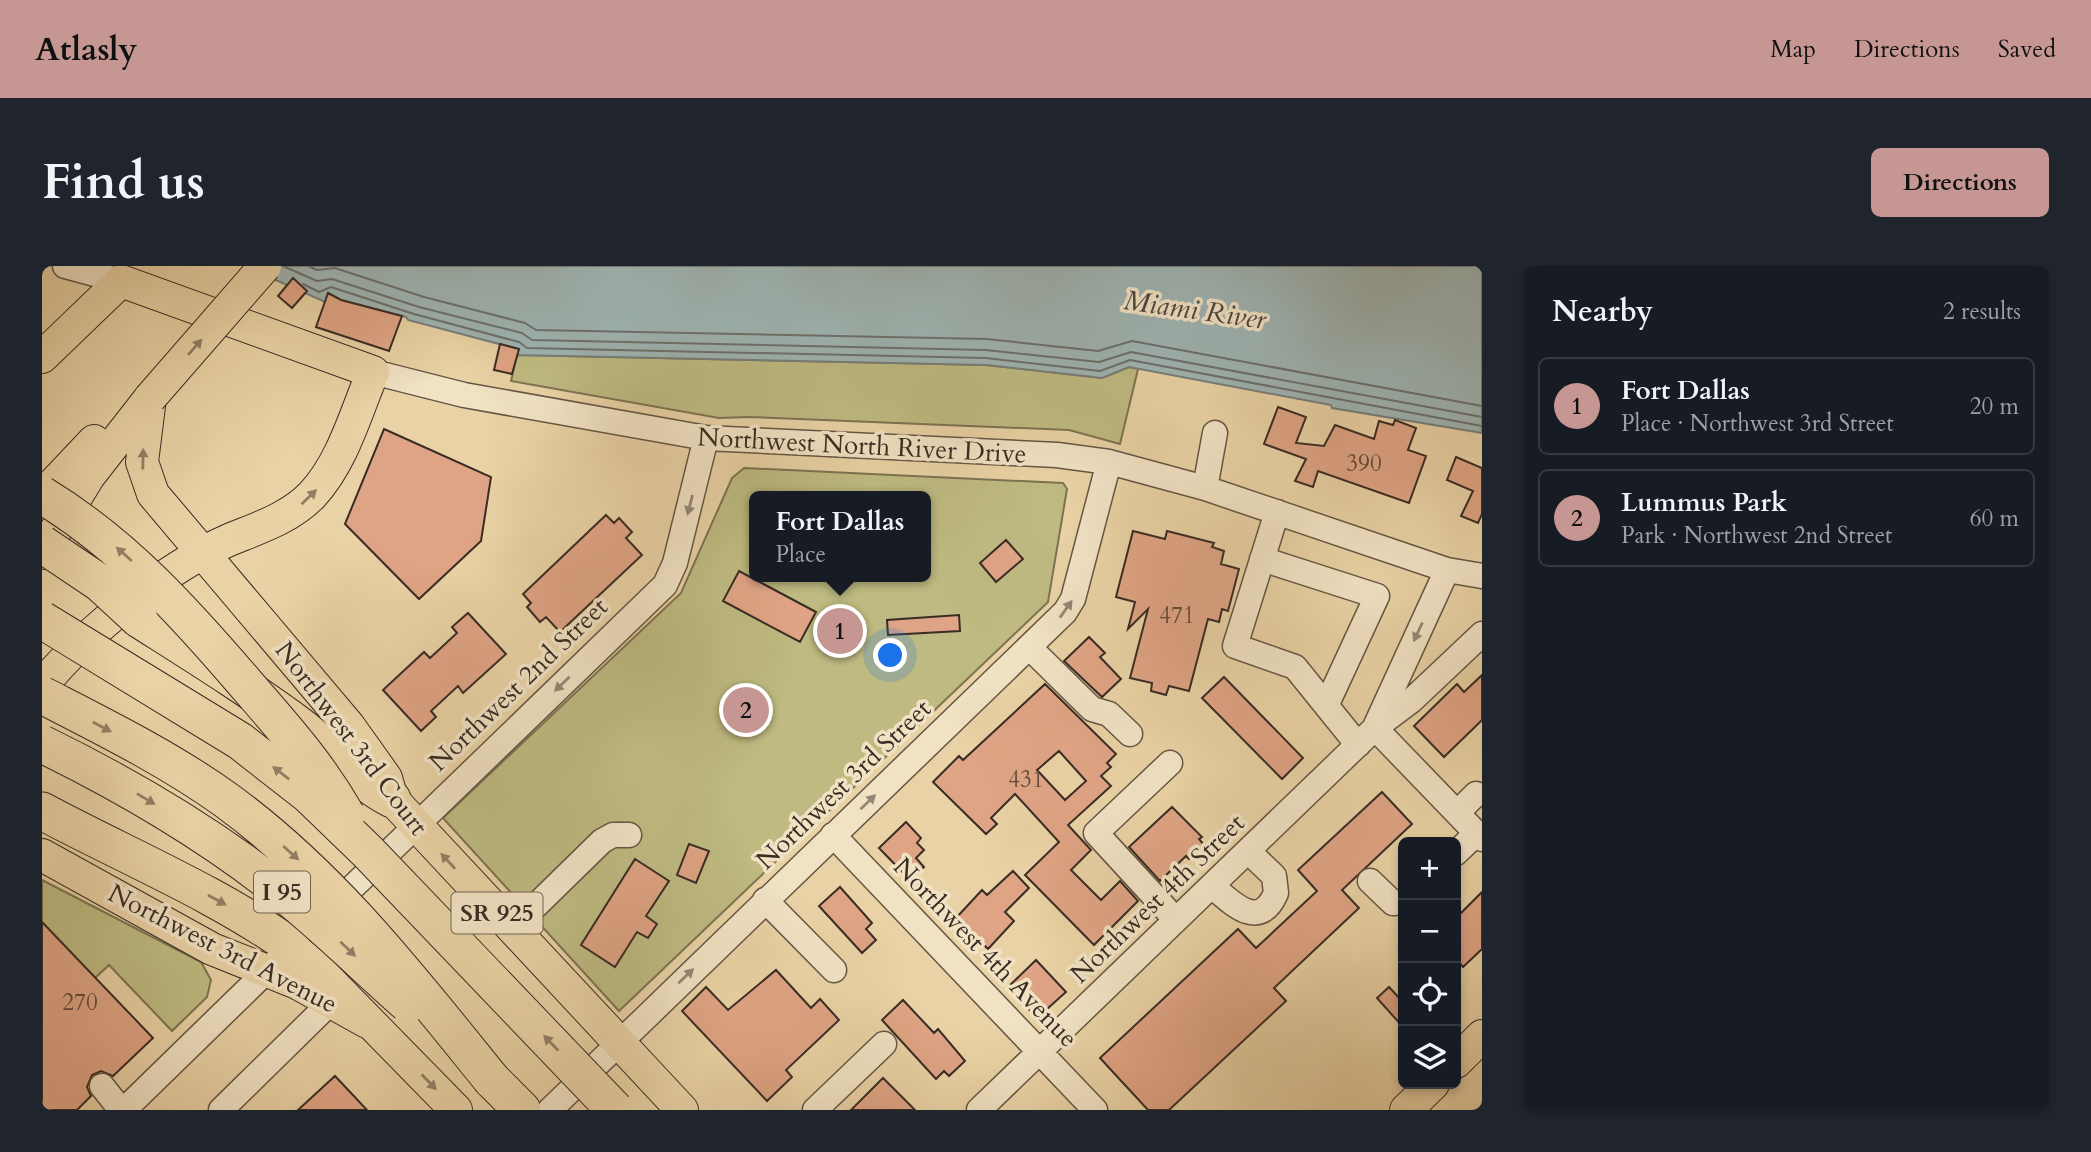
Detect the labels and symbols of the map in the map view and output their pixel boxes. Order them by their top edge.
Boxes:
water label: Miami River [1121,281,1269,339]
one-way arrow [187,338,203,356]
street label: Northwest North River Drive [697,419,1027,472]
one-way arrow [137,448,149,470]
house number: 390 [1346,448,1382,479]
one-way arrow [300,489,317,505]
one-way arrow [684,494,695,516]
one-way arrow [116,547,133,563]
street label: Northwest 2nd Street [421,590,615,779]
one-way arrow [1059,600,1073,618]
house number: 471 [1159,600,1195,631]
pin: 1 [817,605,863,657]
one-way arrow [1413,622,1424,642]
street label: Northwest 3rd Court [267,634,436,842]
your location [873,638,907,672]
one-way arrow [553,675,570,692]
pin: 2 [723,684,769,736]
street label: Northwest 3rd Street [748,692,939,877]
one-way arrow [92,721,112,733]
house number: 431 [1008,764,1044,795]
one-way arrow [273,766,290,781]
one-way arrow [136,793,155,805]
one-way arrow [859,795,876,811]
street label: Northwest 4th Street [1062,806,1252,991]
one-way arrow [282,844,299,860]
street label: Northwest 4th Avenue [886,850,1086,1055]
one-way arrow [441,853,457,870]
road number: I 95 [254,872,310,912]
street label: Northwest 3rd Avenue [102,875,343,1021]
road number: SR 925 [452,892,542,934]
one-way arrow [207,894,227,906]
one-way arrow [339,940,356,957]
one-way arrow [677,969,694,985]
house number: 270 [62,987,98,1018]
one-way arrow [543,1035,559,1052]
one-way arrow [420,1073,436,1090]

